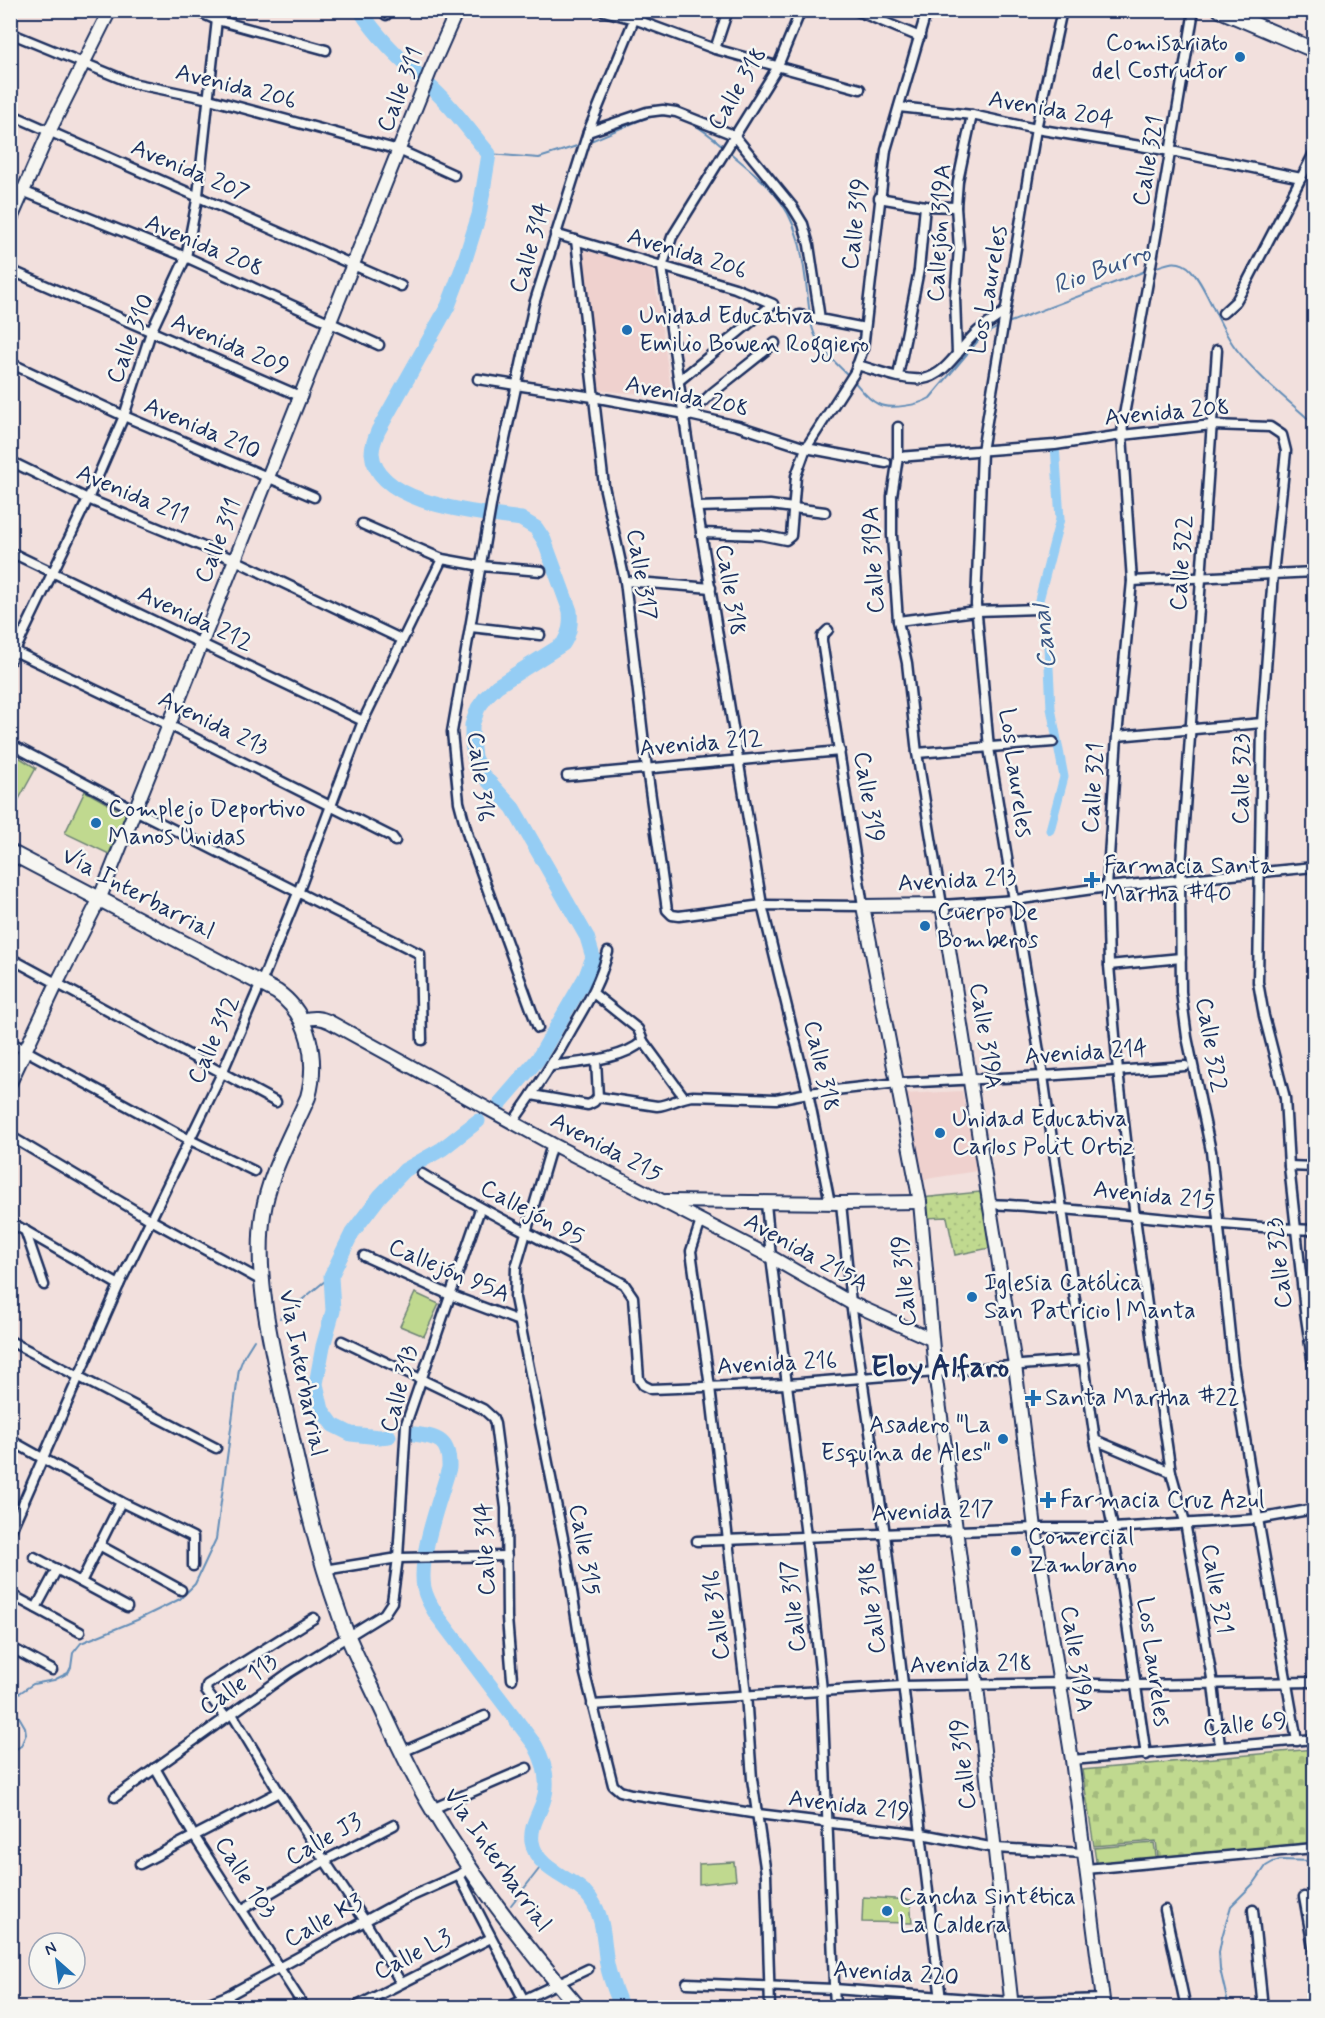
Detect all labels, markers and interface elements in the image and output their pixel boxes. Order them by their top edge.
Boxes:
place label: Comisariato del Costructor [1092,28,1228,87]
street label: Calle 318 [701,41,775,137]
street label: Calle 311 [370,43,432,137]
marker: Comisariato del Costructor [1233,50,1247,64]
street label: Avenida 206 [172,57,300,117]
street label: Avenida 204 [986,84,1116,136]
street label: Calle 321 [1126,114,1172,208]
street label: Avenida 207 [126,132,254,210]
street label: Callejón 319A [921,163,959,303]
street label: Calle 319 [835,177,877,271]
street label: Calle 314 [503,199,559,297]
street label: Avenida 208 [140,207,268,285]
street label: Avenida 206 [623,221,751,287]
street label: Los Laureles [962,223,1016,357]
water label: Rio Burro [1048,236,1157,303]
street label: Calle 310 [100,290,162,388]
place label: Unidad Educativa Emilio Bowen Roggiero [639,301,869,363]
street label: Avenida 209 [166,306,294,384]
marker: Unidad Educativa Emilio Bowen Roggiero [620,323,634,337]
street label: Avenida 208 [622,369,752,425]
street label: Avenida 210 [139,391,265,467]
street label: Avenida 208 [1103,392,1231,434]
street label: Avenida 211 [71,458,193,532]
street label: Calle 311 [188,494,250,588]
street label: Calle 319A [856,505,892,615]
street label: Calle 322 [1163,514,1201,612]
street label: Calle 317 [618,527,664,623]
street label: Calle 318 [707,542,753,638]
street label: Avenida 212 [133,579,257,659]
water label: Canal [1024,600,1065,670]
street label: Avenida 213 [153,684,273,764]
street label: Los Laureles [991,706,1039,840]
street label: Avenida 212 [638,723,764,765]
street label: Calle 316 [459,730,501,824]
street label: Calle 323 [1226,733,1258,825]
street label: Calle 321 [1075,742,1113,834]
street label: Calle 319 [846,749,890,845]
place label: Complejo Deportivo Manos Unidas [108,794,305,853]
marker: Complejo Deportivo Manos Unidas [89,816,103,830]
street label: Vía Interbarrial [56,841,220,947]
place label: Farmacia Santa Martha #40 [1104,851,1275,910]
street label: Avenida 213 [897,862,1017,900]
marker: Farmacia Santa Martha #40 [1085,873,1099,887]
place label: Cuerpo De Bomberos [937,897,1039,956]
marker: Cuerpo De Bomberos [918,919,932,933]
street label: Calle 319A [961,980,1009,1092]
street label: Calle 312 [181,991,247,1089]
street label: Calle 322 [1187,995,1235,1095]
street label: Calle 318 [796,1018,846,1114]
street label: Avenida 214 [1023,1033,1149,1073]
place label: Unidad Educativa Carlos Polit Ortiz [952,1104,1134,1163]
street label: Avenida 215 [545,1106,667,1190]
marker: Unidad Educativa Carlos Polit Ortiz [933,1126,947,1140]
street label: Callejón 95 [475,1173,589,1253]
street label: Avenida 215 [1091,1174,1217,1218]
street label: Avenida 215A [738,1206,874,1300]
street label: Calle 323 [1260,1216,1300,1310]
street label: Callejón 95A [383,1231,515,1311]
street label: Calle 319 [886,1234,924,1328]
place label: Iglesia Católica San Patricio | Manta [984,1268,1196,1327]
street label: Vía Interbarrial [271,1287,333,1459]
marker: Iglesia Católica San Patricio | Manta [965,1290,979,1304]
street label: Calle 313 [374,1342,427,1436]
street label: Avenida 216 [716,1345,838,1383]
district label: Eloy Alfaro [871,1348,1009,1387]
place label: Santa Martha #22 [1045,1383,1240,1414]
marker: Santa Martha #22 [1026,1391,1040,1405]
place label: Asadero "La Esquina de Ales" [821,1410,991,1469]
marker: Asadero "La Esquina de Ales" [996,1432,1010,1446]
place label: Farmacia Cruz Azul [1060,1485,1265,1516]
marker: Farmacia Cruz Azul [1041,1493,1055,1507]
street label: Avenida 217 [871,1494,995,1530]
street label: Calle 314 [469,1502,503,1596]
street label: Calle 315 [561,1502,607,1598]
place label: Comercial Zambrano [1028,1522,1137,1581]
street label: Calle 321 [1193,1542,1239,1636]
marker: Comercial Zambrano [1009,1544,1023,1558]
street label: Calle 317 [774,1558,814,1654]
street label: Calle 318 [852,1560,894,1656]
street label: Calle 316 [696,1568,738,1662]
street label: Los Laureles [1129,1595,1177,1729]
street label: Calle 319A [1052,1603,1100,1715]
street label: Calle 113 [194,1647,284,1723]
street label: Avenida 218 [910,1648,1032,1682]
street label: Calle 69 [1201,1706,1289,1744]
street label: Calle 319 [944,1717,984,1811]
street label: Vía Interbarrial [436,1782,558,1938]
street label: Avenida 219 [787,1783,911,1829]
street label: Calle J3 [280,1806,368,1874]
street label: Calle 103 [207,1831,283,1925]
place label: Cancha Sintética La Caldera [899,1882,1076,1941]
street label: Calle K3 [279,1887,369,1955]
marker: Cancha Sintética La Caldera [880,1904,894,1918]
street label: Calle L3 [369,1922,457,1988]
north arrow [27,1931,87,1991]
text: N [41,1937,60,1961]
street label: Avenida 220 [832,1954,960,1994]

